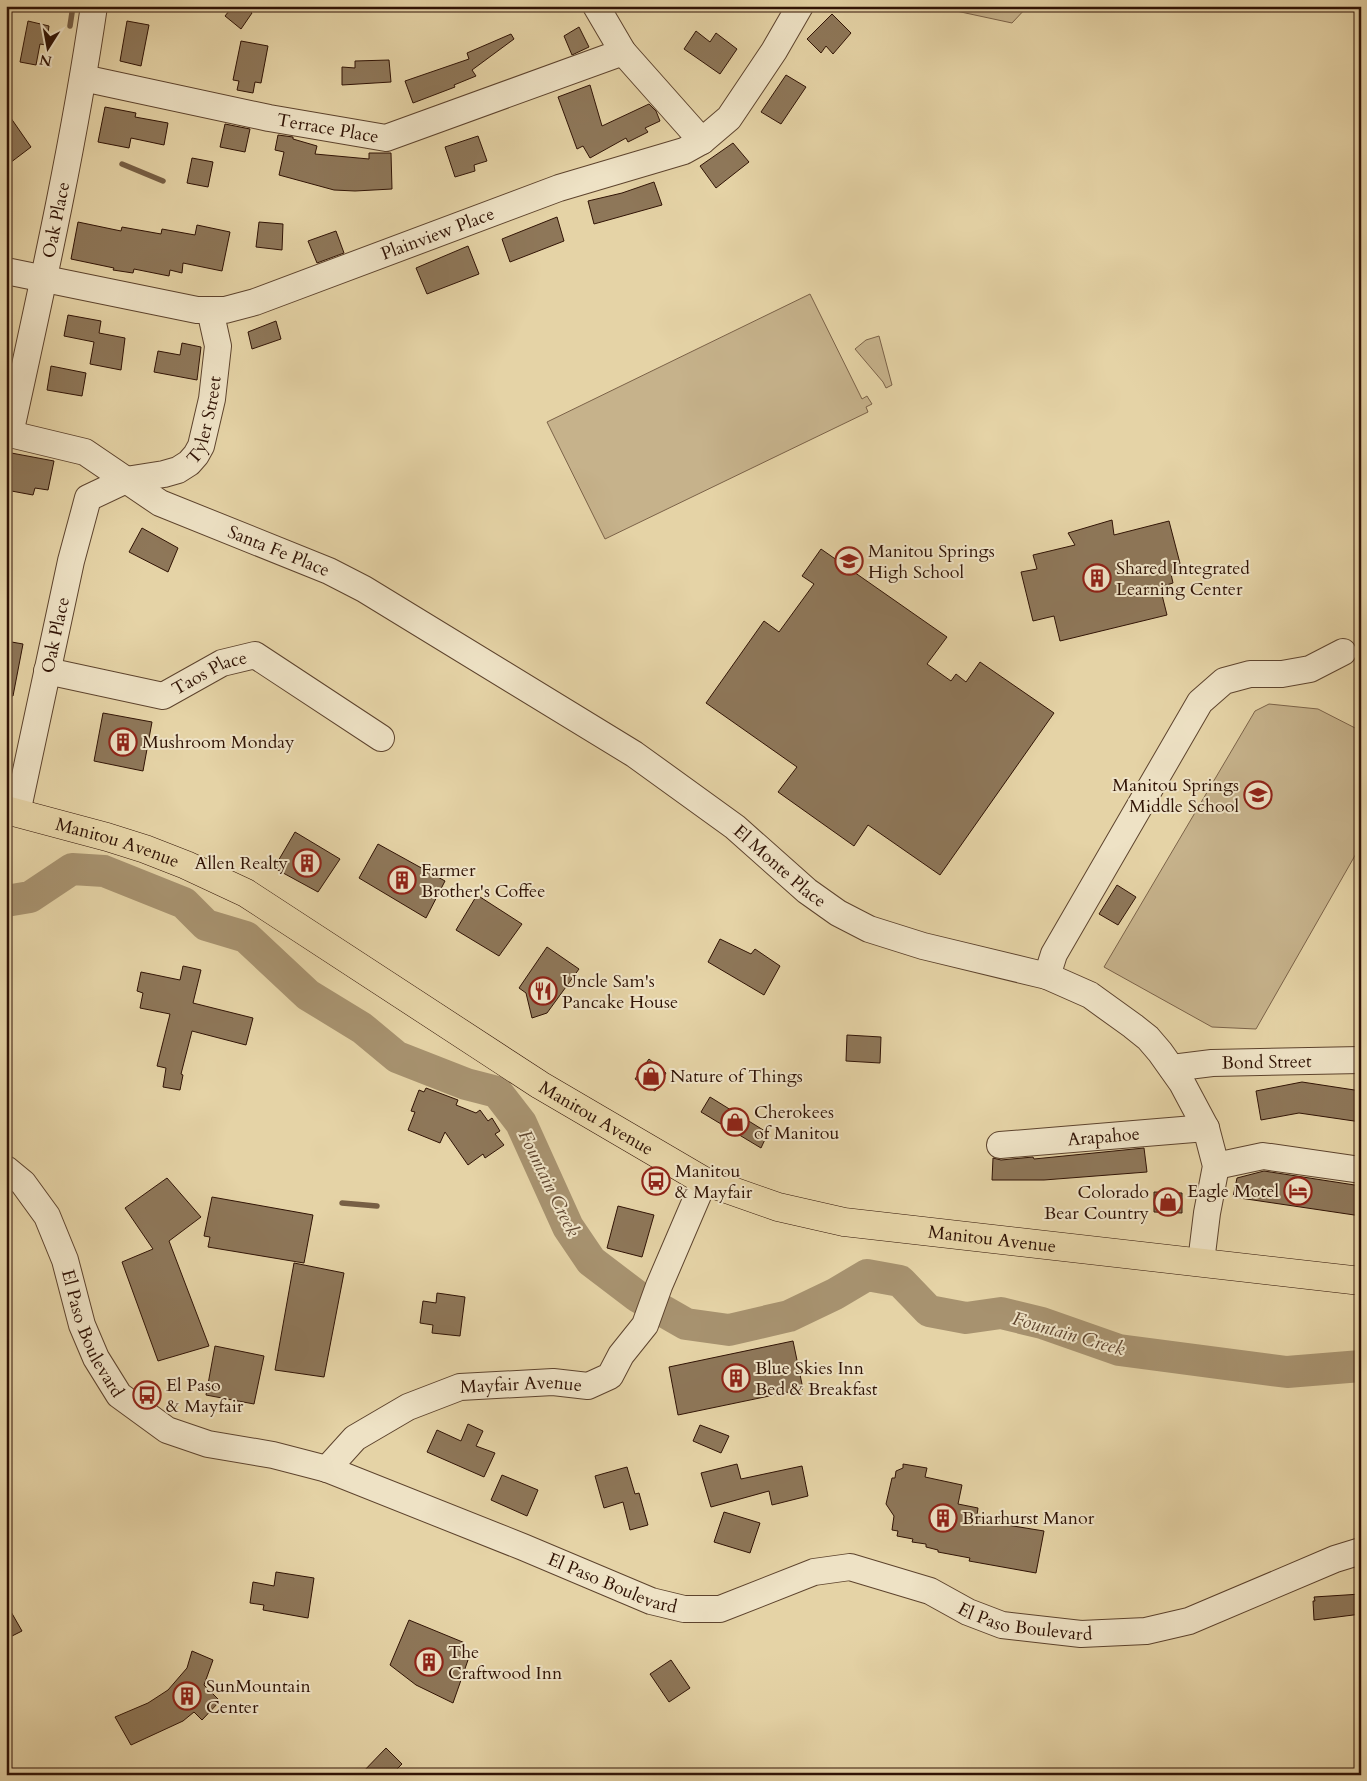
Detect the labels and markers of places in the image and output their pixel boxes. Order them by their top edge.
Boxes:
place label: Manitou Springs High School [868,539,995,585]
school or university icon: Manitou Springs High School [834,546,864,576]
place label: Shared Integrated Learning Center [1116,556,1250,602]
building icon: Shared Integrated Learning Center [1082,563,1112,593]
building icon: Mushroom Monday [108,727,138,757]
place label: Mushroom Monday [142,730,295,755]
place label: Manitou Springs Middle School [1112,773,1239,819]
school or university icon: Manitou Springs Middle School [1243,780,1273,810]
building icon: Allen Realty [292,848,322,878]
place label: Allen Realty [195,851,288,876]
place label: Farmer Brother's Coffee [421,858,545,904]
building icon: Farmer Brother's Coffee [387,865,417,895]
place label: Uncle Sam's Pancake House [562,969,678,1015]
restaurant icon: Uncle Sam's Pancake House [528,976,558,1006]
shop icon: Nature of Things [636,1061,666,1091]
place label: Nature of Things [670,1064,803,1089]
place label: Cherokees of Manitou [754,1100,839,1146]
shop icon: Cherokees of Manitou [720,1107,750,1137]
place label: Manitou & Mayfair [675,1159,753,1205]
bus stop icon: Manitou & Mayfair [641,1166,671,1196]
hotel icon: Eagle Motel [1283,1176,1313,1206]
place label: Eagle Motel [1187,1179,1279,1204]
place label: Colorado Bear Country [1044,1180,1149,1226]
shop icon: Colorado Bear Country [1153,1187,1183,1217]
place label: Blue Skies Inn Bed & Breakfast [755,1356,878,1402]
building icon: Blue Skies Inn Bed & Breakfast [721,1363,751,1393]
place label: El Paso & Mayfair [166,1373,244,1419]
bus stop icon: El Paso & Mayfair [132,1380,162,1410]
building icon: Briarhurst Manor [928,1503,958,1533]
place label: Briarhurst Manor [962,1506,1095,1531]
place label: The Craftwood Inn [448,1640,563,1686]
building icon: The Craftwood Inn [414,1647,444,1677]
place label: SunMountain Center [206,1674,311,1720]
building icon: SunMountain Center [172,1681,202,1711]

